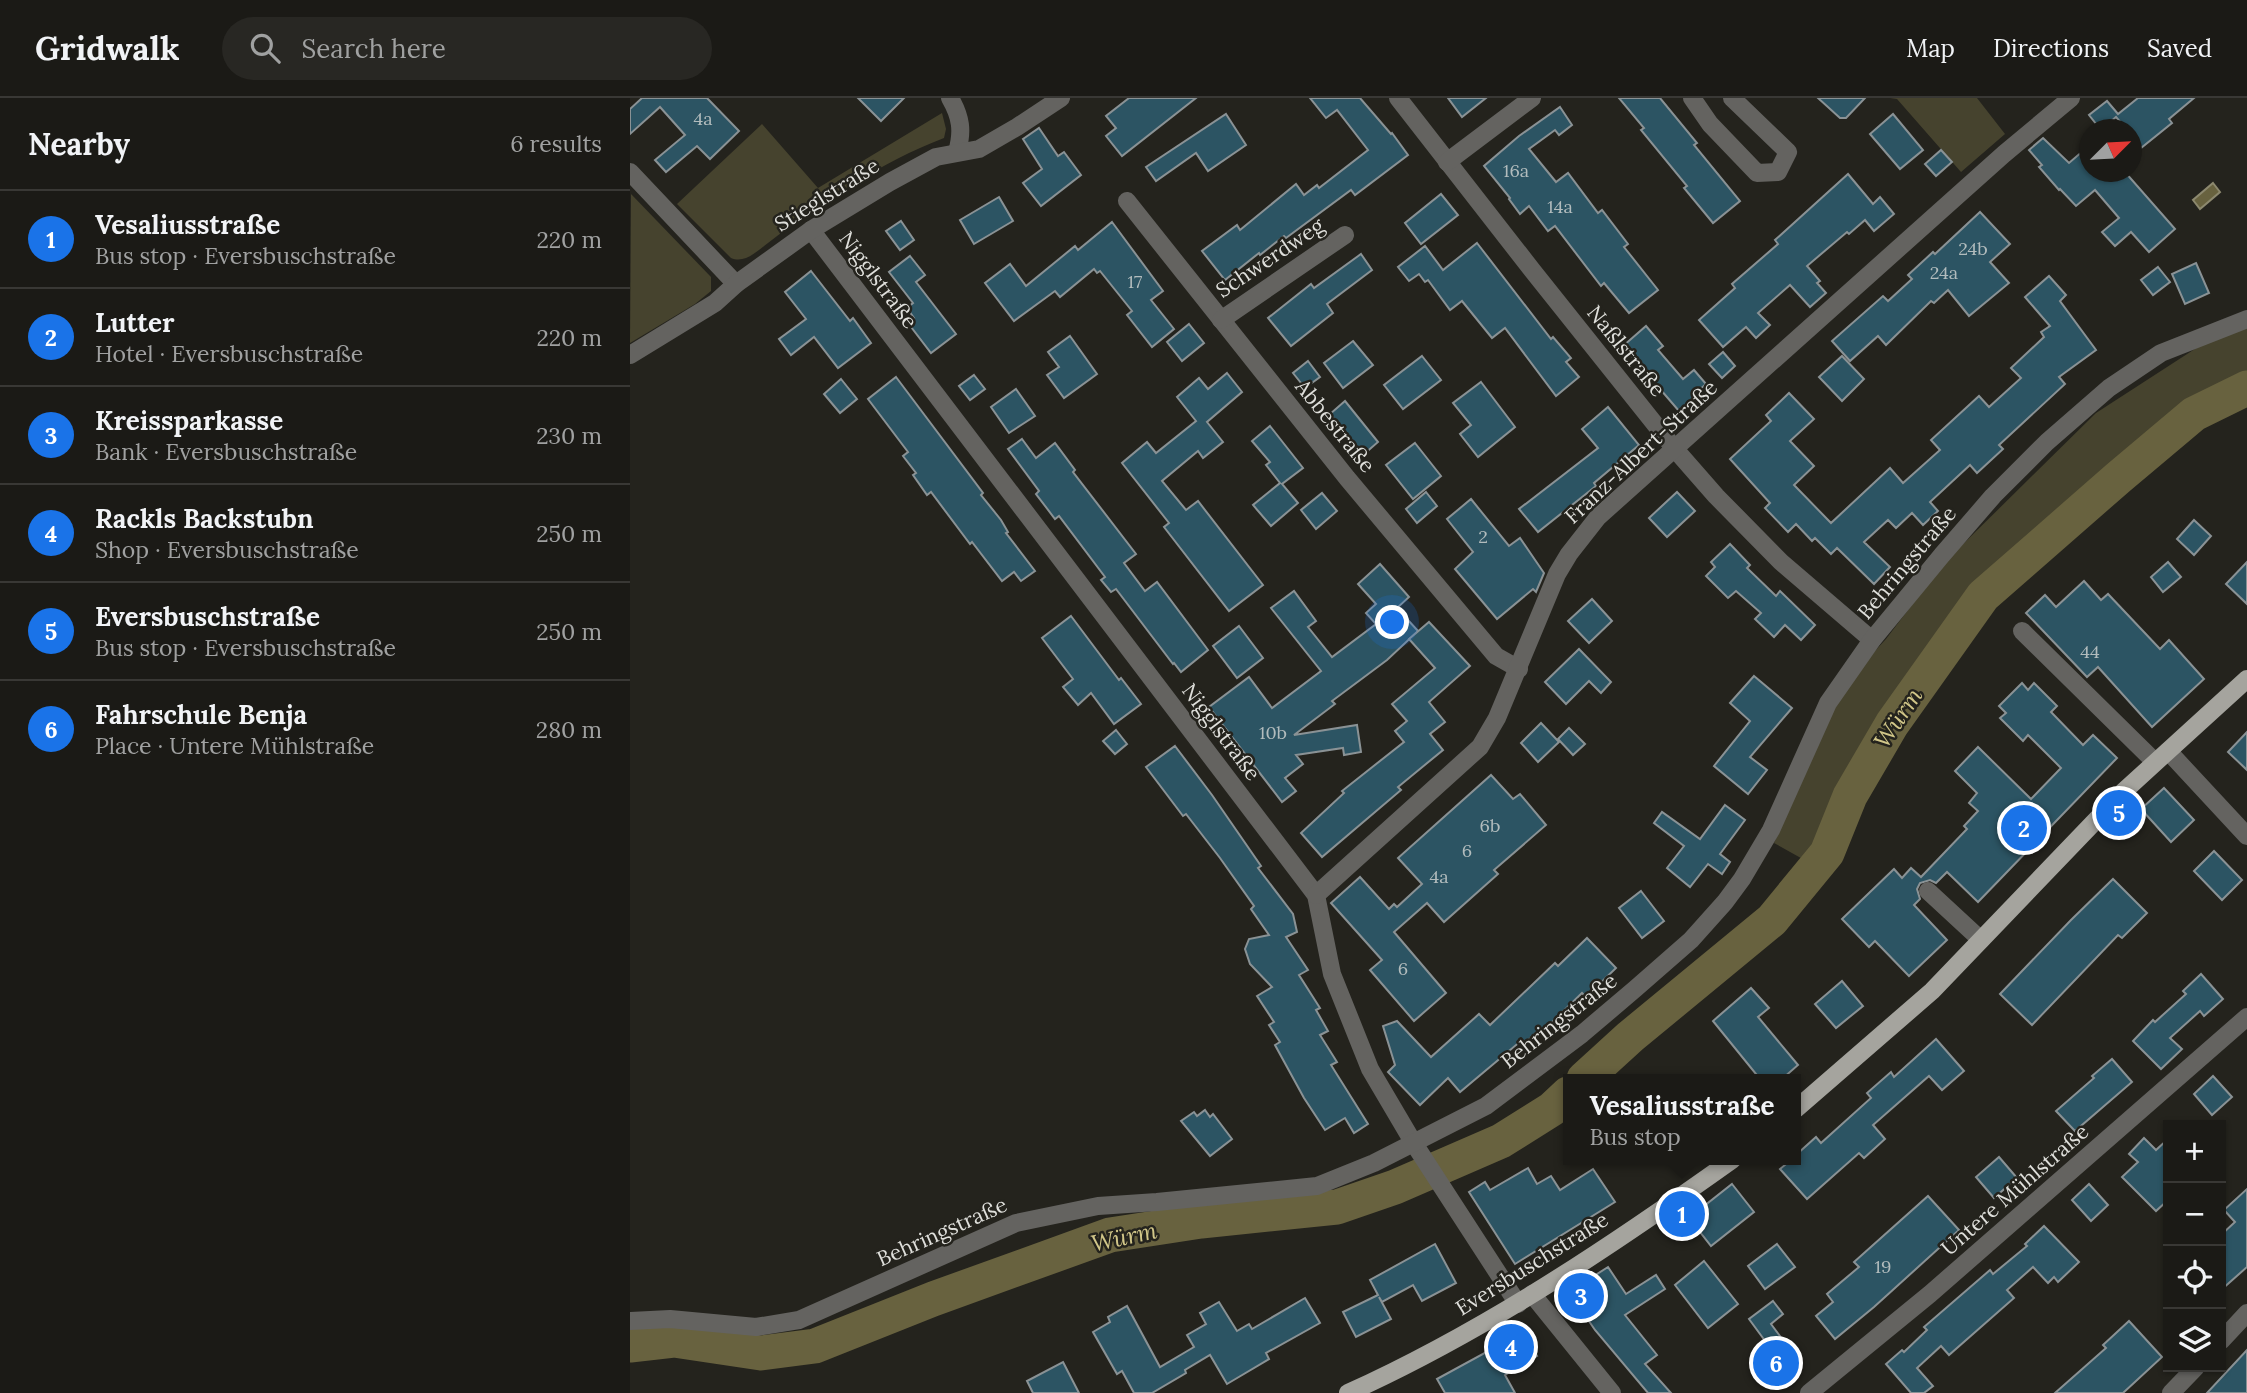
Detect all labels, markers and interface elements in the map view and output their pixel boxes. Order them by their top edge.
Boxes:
search box [222,17,712,80]
text: Gridwalk [35,27,180,69]
icon: search [246,29,284,67]
text: Search here [302,32,446,65]
text: Map [1906,33,1955,64]
text: Directions [1993,33,2109,64]
text: Saved [2147,33,2212,64]
house number: 4a [693,107,713,130]
north arrow [2079,119,2142,182]
text: Nearby [28,125,130,163]
text: 6 results [510,129,602,158]
street label: Stieglstraße [769,152,884,237]
house number: 16a [1503,159,1529,182]
house number: 14a [1547,195,1573,218]
text: Vesaliusstraße [95,208,280,241]
street label: Schwerdweg [1211,211,1329,304]
text: 1 [46,225,56,254]
text: 220 m [536,225,602,254]
street label: Nigglstraße [833,226,924,334]
house number: 24b [1958,237,1988,260]
text: Bus stop · Eversbuschstraße [95,241,396,270]
house number: 24a [1930,261,1958,284]
house number: 17 [1128,270,1142,293]
street label: Naßlstraße [1581,299,1672,402]
text: Lutter [95,306,174,339]
text: 2 [45,323,57,352]
text: 220 m [536,323,602,352]
text: Hotel · Eversbuschstraße [95,339,363,368]
street label: Abbestraße [1289,373,1381,478]
street label: Franz-Albert-Straße [1559,374,1723,529]
text: Kreissparkasse [95,404,283,437]
text: 3 [45,421,57,450]
text: 230 m [536,421,602,450]
text: Bank · Eversbuschstraße [95,437,357,466]
street label: Behringstraße [1851,500,1962,625]
text: Rackls Backstubn [95,502,314,535]
text: 4 [45,519,57,548]
text: 250 m [536,519,602,548]
house number: 2 [1478,525,1488,548]
text: Shop · Eversbuschstraße [95,535,359,564]
text: Eversbuschstraße [95,600,320,633]
your location [1375,605,1409,639]
text: 5 [45,617,57,646]
text: 250 m [536,617,602,646]
text: Bus stop · Eversbuschstraße [95,633,396,662]
house number: 44 [2080,640,2100,663]
street label: Nigglstraße [1176,678,1267,786]
water label: Würm [1867,682,1928,753]
text: Fahrschule Benja [95,698,307,731]
text: 6 [44,715,58,744]
text: 280 m [536,715,602,744]
house number: 10b [1259,721,1287,744]
text: Place · Untere Mühlstraße [95,731,374,760]
pin: 5 [2096,787,2142,839]
pin: 2 [2001,802,2047,854]
house number: 6b [1480,814,1500,837]
house number: 6 [1462,839,1472,862]
house number: 4a [1429,865,1449,888]
house number: 6 [1398,957,1408,980]
street label: Behringstraße [1495,967,1622,1074]
popup [1563,1074,1801,1165]
text: Vesaliusstraße [1589,1089,1775,1122]
street label: Untere Mühlstraße [1935,1118,2094,1261]
map controls [2163,1120,2226,1372]
button: + [2163,1120,2226,1183]
text: Bus stop [1589,1122,1681,1151]
button: − [2163,1183,2226,1246]
pin: 1 [1659,1188,1705,1240]
street label: Behringstraße [872,1191,1011,1272]
street label: Eversbuschstraße [1450,1206,1613,1321]
water label: Würm [1088,1215,1159,1258]
button: locate [2163,1246,2226,1309]
house number: 19 [1875,1255,1891,1278]
pin: 3 [1558,1270,1604,1322]
button: layers [2163,1309,2226,1372]
pin: 4 [1488,1321,1534,1373]
pin: 6 [1753,1337,1799,1389]

